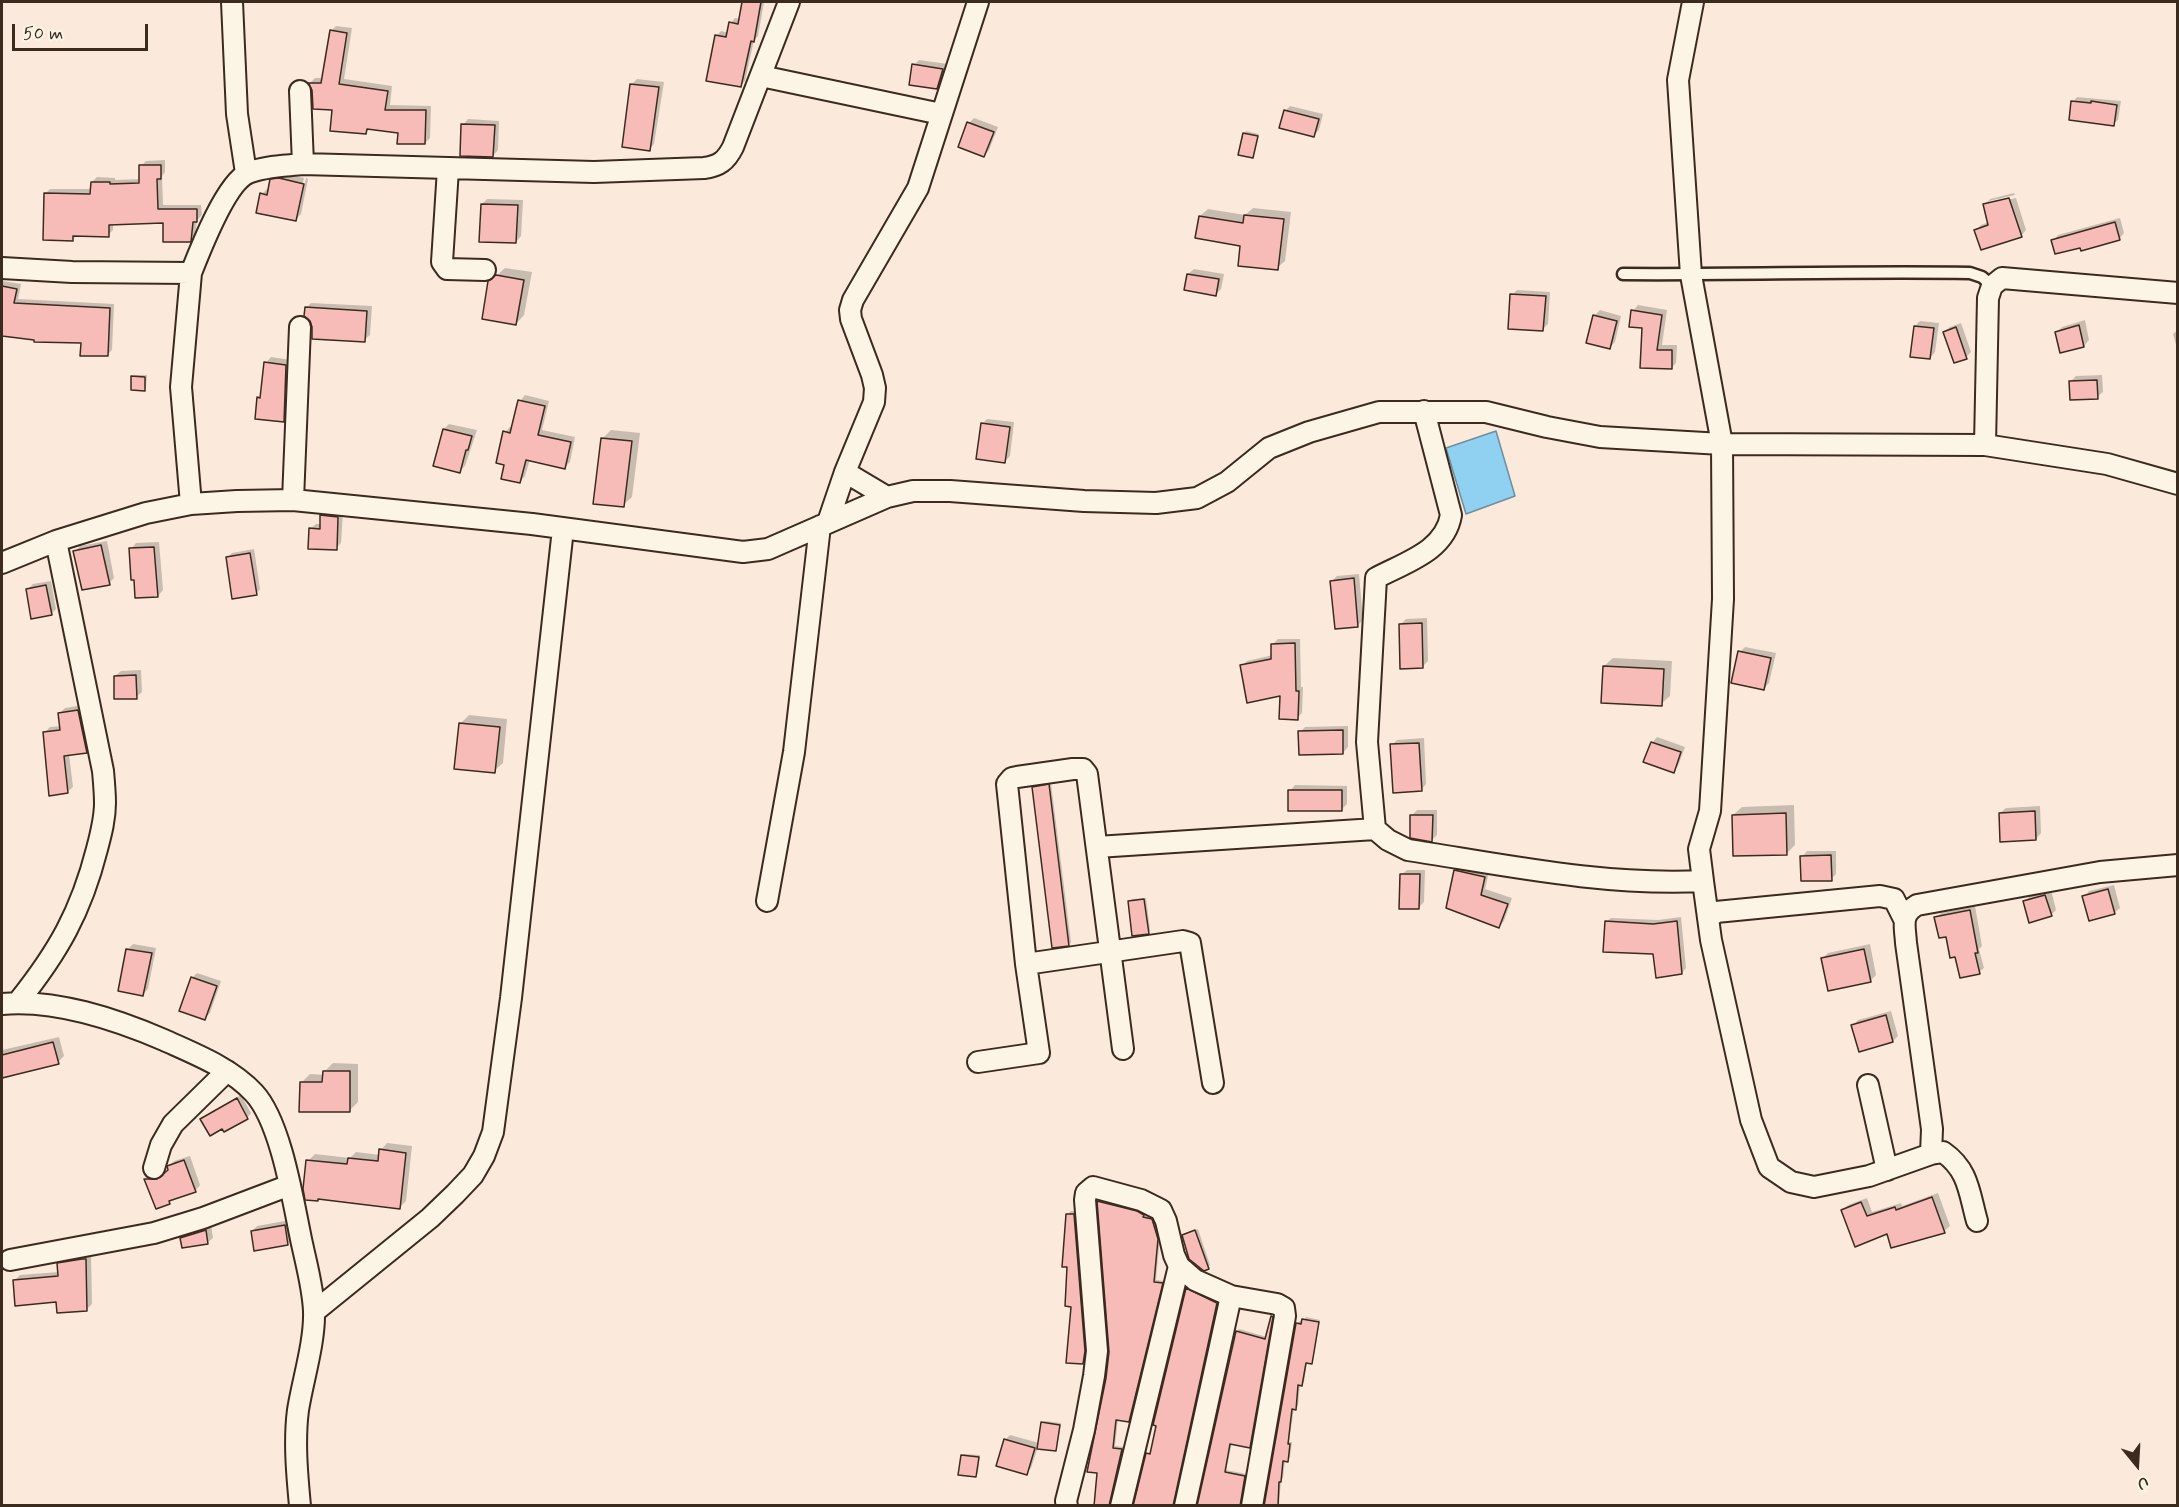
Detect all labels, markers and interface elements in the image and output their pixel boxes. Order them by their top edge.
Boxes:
scale bar [15,12,152,50]
text: 50 m [23,22,63,46]
north arrow [2107,1435,2167,1495]
text: U [2135,1471,2151,1494]

